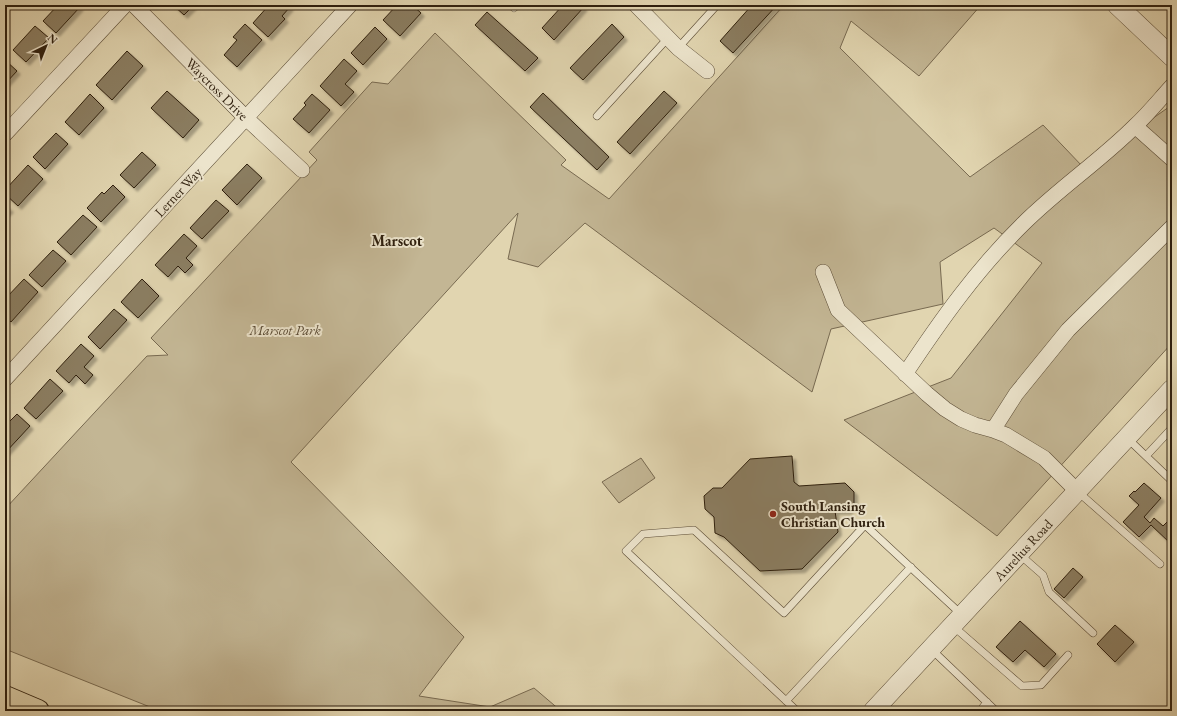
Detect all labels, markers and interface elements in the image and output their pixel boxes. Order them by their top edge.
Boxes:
north arrow [26,26,66,66]
text: N [45,31,61,47]
street label: Waycross Drive [182,54,253,125]
street label: Lerner Way [150,163,206,221]
district label: Marscot [372,231,423,250]
park label: Marscot Park [248,321,321,339]
place label: South Lansing Christian Church [781,497,885,531]
marker: South Lansing Christian Church [768,509,778,519]
street label: Aurelius Road [989,515,1057,585]

